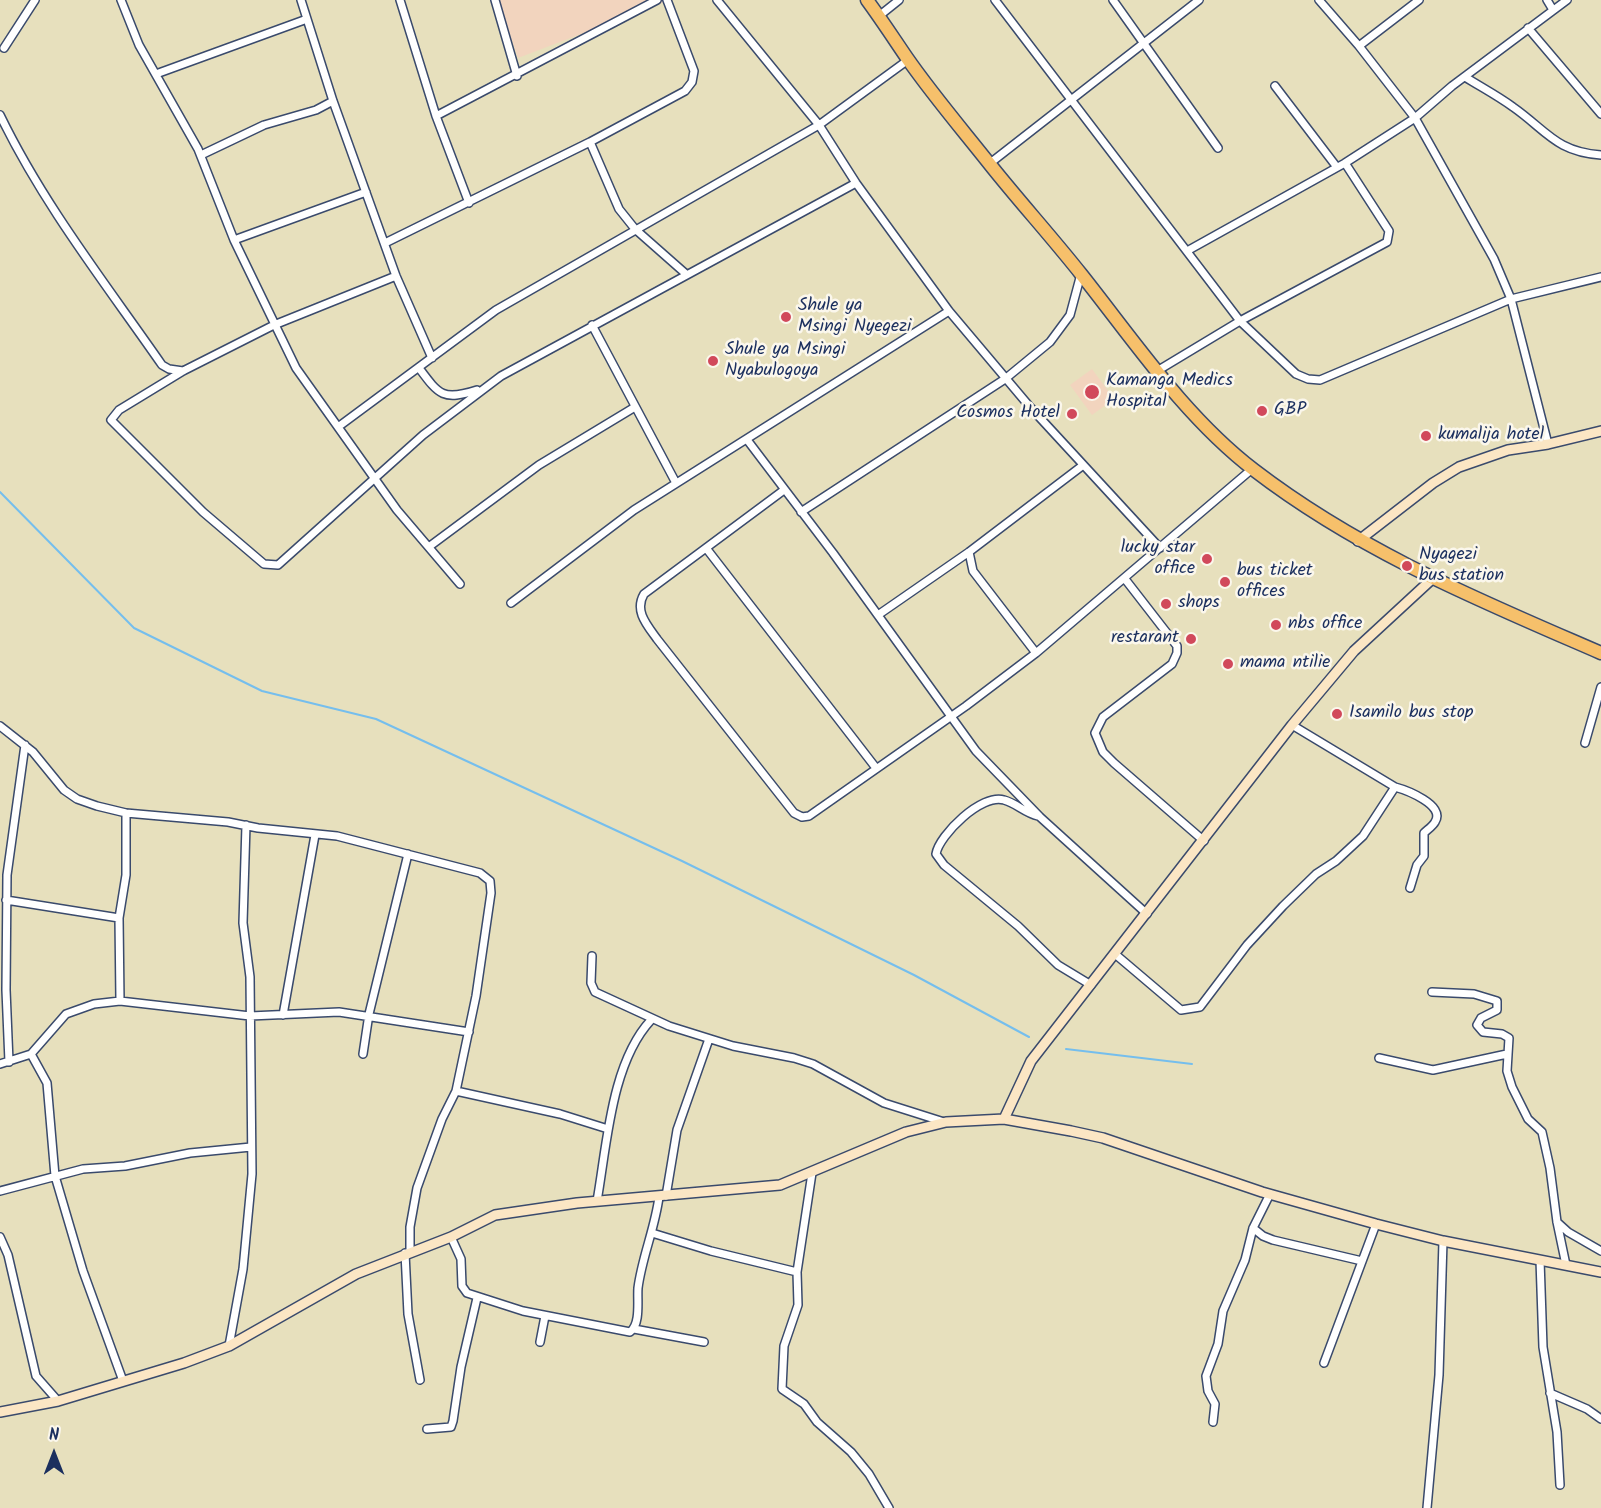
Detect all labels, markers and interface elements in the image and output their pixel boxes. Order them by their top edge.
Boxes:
place label: Shule ya Msingi Nyegezi [798,296,911,338]
marker: Shule ya Msingi Nyegezi [779,310,793,324]
place label: Shule ya Msingi Nyabulogoya [725,340,845,382]
marker: Shule ya Msingi Nyabulogoya [706,354,720,368]
place label: Kamanga Medics Hospital [1106,371,1233,413]
marker: Kamanga Medics Hospital [1083,383,1101,401]
place label: GBP [1274,400,1306,422]
place label: Cosmos Hotel [956,403,1060,425]
marker: GBP [1255,404,1269,418]
marker: Cosmos Hotel [1065,407,1079,421]
place label: kumalija hotel [1438,425,1544,447]
marker: kumalija hotel [1419,429,1433,443]
place label: lucky star office [1121,538,1195,580]
place label: Nyagezi bus station [1419,545,1504,588]
marker: lucky star office [1200,552,1214,566]
marker: Nyagezi bus station [1400,559,1414,573]
place label: bus ticket offices [1237,561,1313,604]
marker: bus ticket offices [1218,575,1232,589]
place label: shops [1178,593,1220,615]
marker: shops [1159,597,1173,611]
place label: nbs office [1288,614,1362,636]
marker: nbs office [1269,618,1283,632]
place label: restarant [1111,628,1179,650]
marker: restarant [1184,632,1198,646]
place label: mama ntilie [1240,653,1330,675]
marker: mama ntilie [1221,657,1235,671]
place label: Isamilo bus stop [1349,703,1473,725]
marker: Isamilo bus stop [1330,707,1344,721]
text: N [49,1423,59,1448]
north arrow [24,1424,84,1484]

